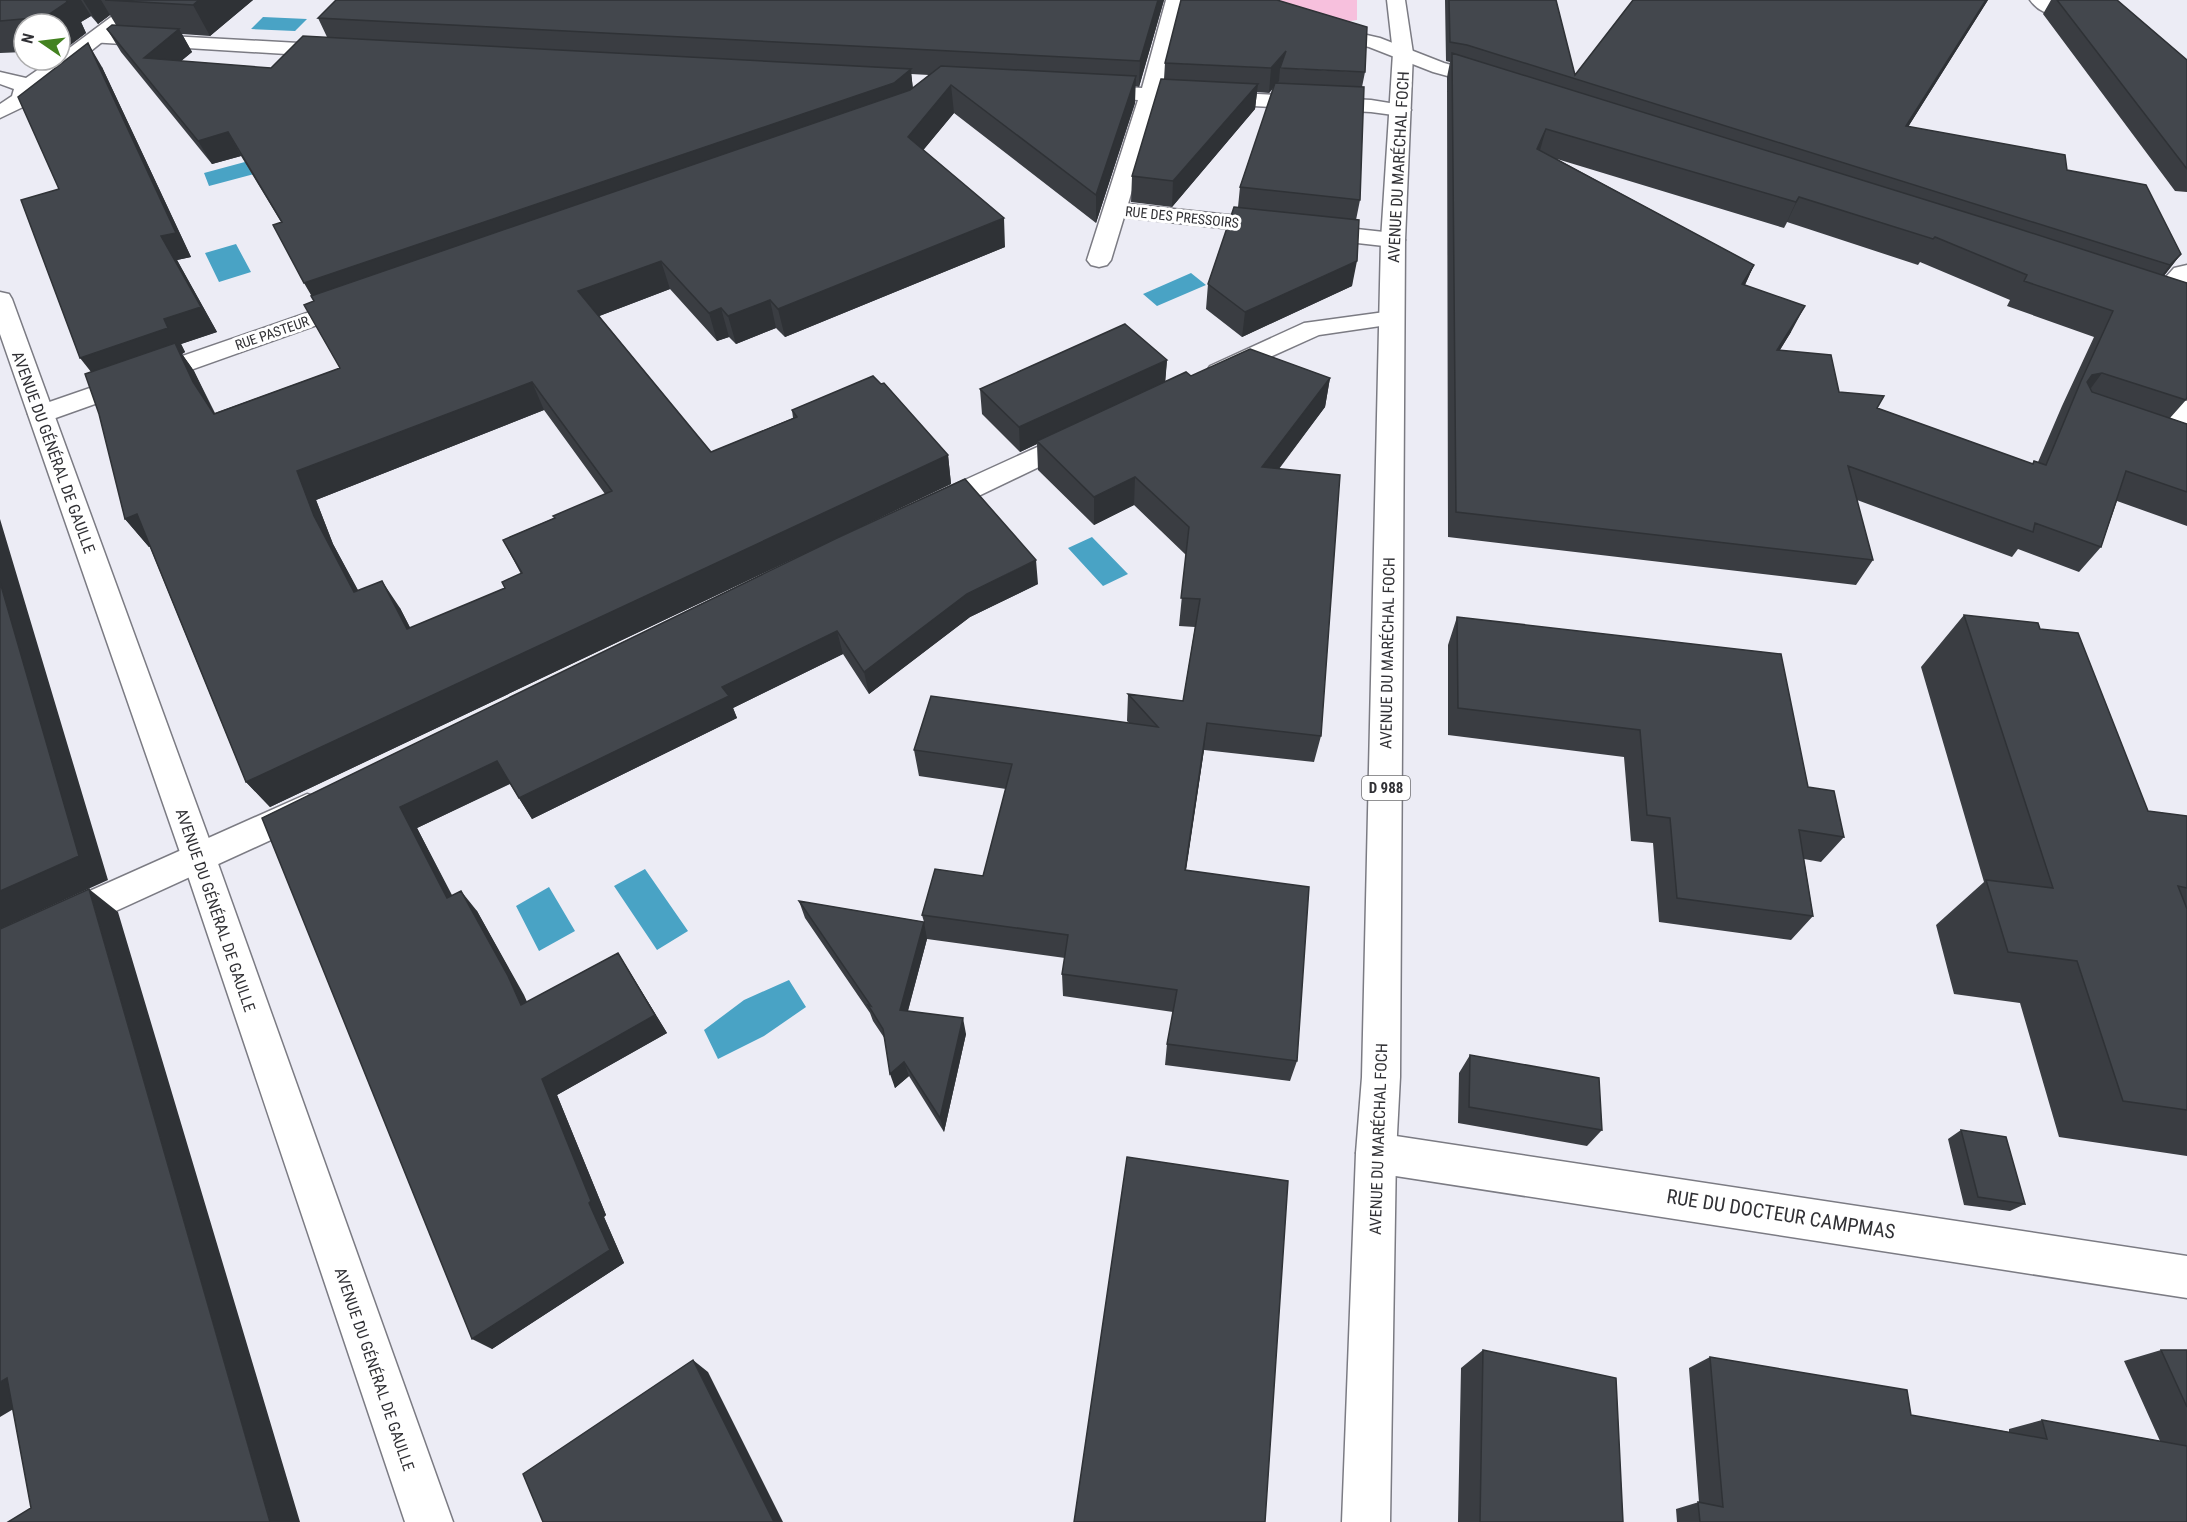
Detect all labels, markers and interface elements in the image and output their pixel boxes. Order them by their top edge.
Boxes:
north arrow [12,12,72,72]
text: N [18,31,38,46]
street label: AVENUE DU MARÉCHAL FOCH [1384,71,1413,263]
street label: RUE DES PRESSOIRS [1124,203,1240,231]
street label: RUE PASTEUR [233,313,312,353]
street label: AVENUE DU GÉNÉRAL DE GAULLE [8,349,99,556]
street label: AVENUE DU MARÉCHAL FOCH [1376,557,1399,749]
road number: D 988 [1362,776,1410,800]
street label: AVENUE DU GÉNÉRAL DE GAULLE [172,806,259,1014]
street label: AVENUE DU MARÉCHAL FOCH [1366,1043,1391,1235]
street label: RUE DU DOCTEUR CAMPMAS [1665,1184,1897,1244]
street label: AVENUE DU GÉNÉRAL DE GAULLE [331,1265,418,1473]

